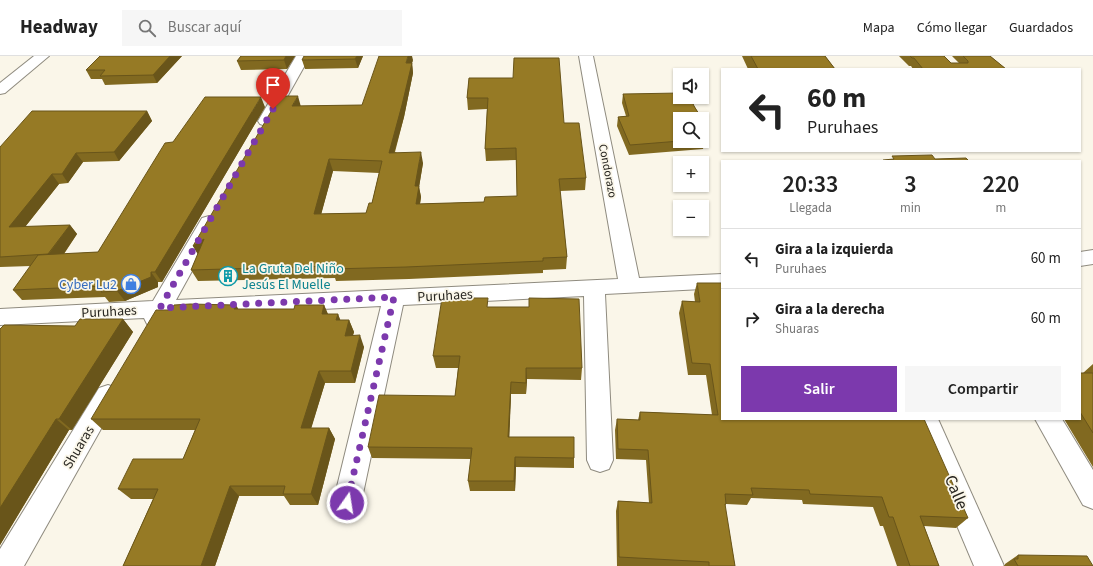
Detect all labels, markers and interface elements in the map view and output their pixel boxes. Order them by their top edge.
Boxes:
search box [122,10,402,46]
text: Headway [20,14,98,41]
icon: search [136,17,158,39]
text: Buscar aquí [168,17,241,38]
text: Mapa [863,18,895,38]
text: Cómo llegar [917,18,987,38]
text: Guardados [1009,18,1073,38]
pin [256,68,290,109]
map controls [673,68,709,236]
button: sound [673,68,709,104]
icon: arrive [262,74,284,96]
text: 60 m [807,78,866,118]
icon: left [741,84,793,136]
button: search [673,112,709,148]
text: Puruhaes [807,115,878,140]
street label: Condorazo [594,143,621,199]
button: + [673,156,709,192]
text: 20:33 [783,167,838,202]
text: 3 [904,167,917,202]
text: 220 [983,167,1019,202]
text: Llegada [789,199,832,217]
text: min [900,199,921,217]
text: m [996,199,1006,217]
button: − [673,200,709,236]
text: Gira a la izquierda [775,239,894,260]
icon: left [741,248,763,270]
text: 60 m [1031,248,1061,269]
place label: La Gruta Del Niño Jesús El Muelle [242,259,344,295]
text: Puruhaes [775,260,827,278]
building icon: La Gruta Del Niño Jesús El Muelle [217,265,239,287]
shop icon: Cyber Lu2 [120,273,142,295]
place label: Cyber Lu2 [59,275,117,295]
street label: Puruhaes [417,285,473,307]
text: Gira a la derecha [775,299,885,320]
street label: Puruhaes [81,301,137,323]
icon: right [741,308,763,330]
text: 60 m [1031,308,1061,329]
text: Shuaras [775,320,819,338]
button: Salir [741,366,897,412]
button: Compartir [905,366,1061,412]
street label: Shuaras [58,422,100,473]
street label: Calle [938,471,974,513]
position arrow [326,482,368,524]

